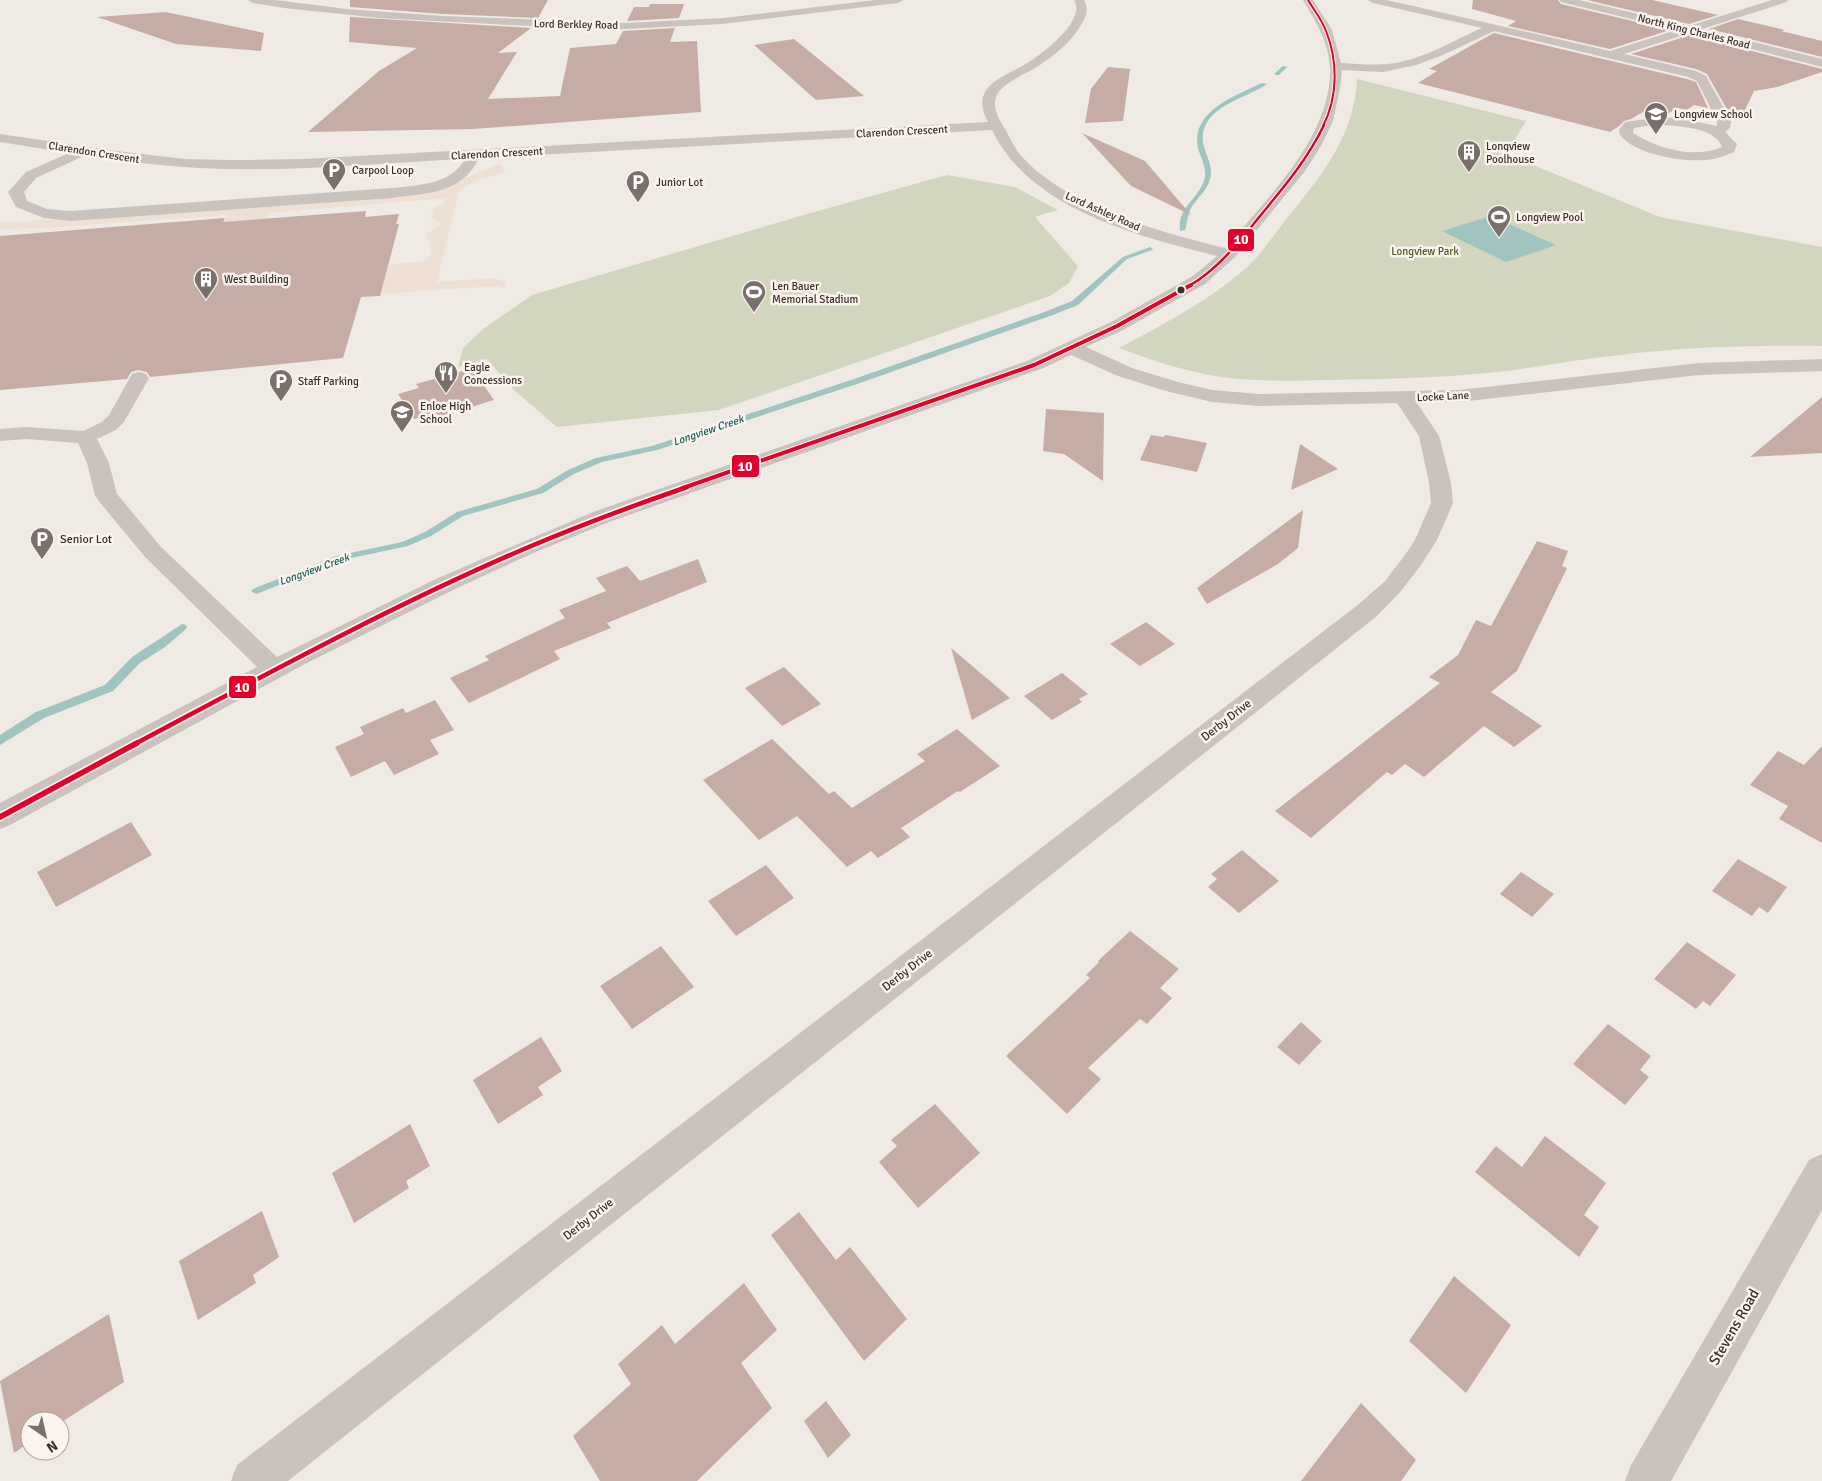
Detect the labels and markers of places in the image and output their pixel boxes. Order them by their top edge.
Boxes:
school or university icon: Longview School [1643,101,1669,135]
place label: Longview School [1674,108,1753,121]
building icon: Longview Poolhouse [1456,139,1482,173]
place label: Longview Poolhouse [1486,140,1535,166]
parking icon: Carpool Loop [321,157,347,191]
place label: Carpool Loop [352,164,414,177]
parking icon: Junior Lot [625,169,651,203]
place label: Junior Lot [656,176,703,189]
sports icon: Longview Pool [1486,204,1512,238]
place label: Longview Pool [1516,211,1583,224]
building icon: West Building [193,266,219,300]
place label: West Building [224,273,289,286]
sports icon: Len Bauer Memorial Stadium [741,279,767,313]
place label: Len Bauer Memorial Stadium [772,280,859,306]
unlabelled marker [1176,285,1186,295]
restaurant icon: Eagle Concessions [433,360,459,394]
place label: Eagle Concessions [464,361,522,387]
parking icon: Staff Parking [268,368,294,402]
place label: Staff Parking [298,375,359,388]
school or university icon: Enloe High School [389,399,415,433]
place label: Enloe High School [420,400,471,426]
parking icon: Senior Lot [29,526,55,560]
place label: Senior Lot [60,532,112,547]

